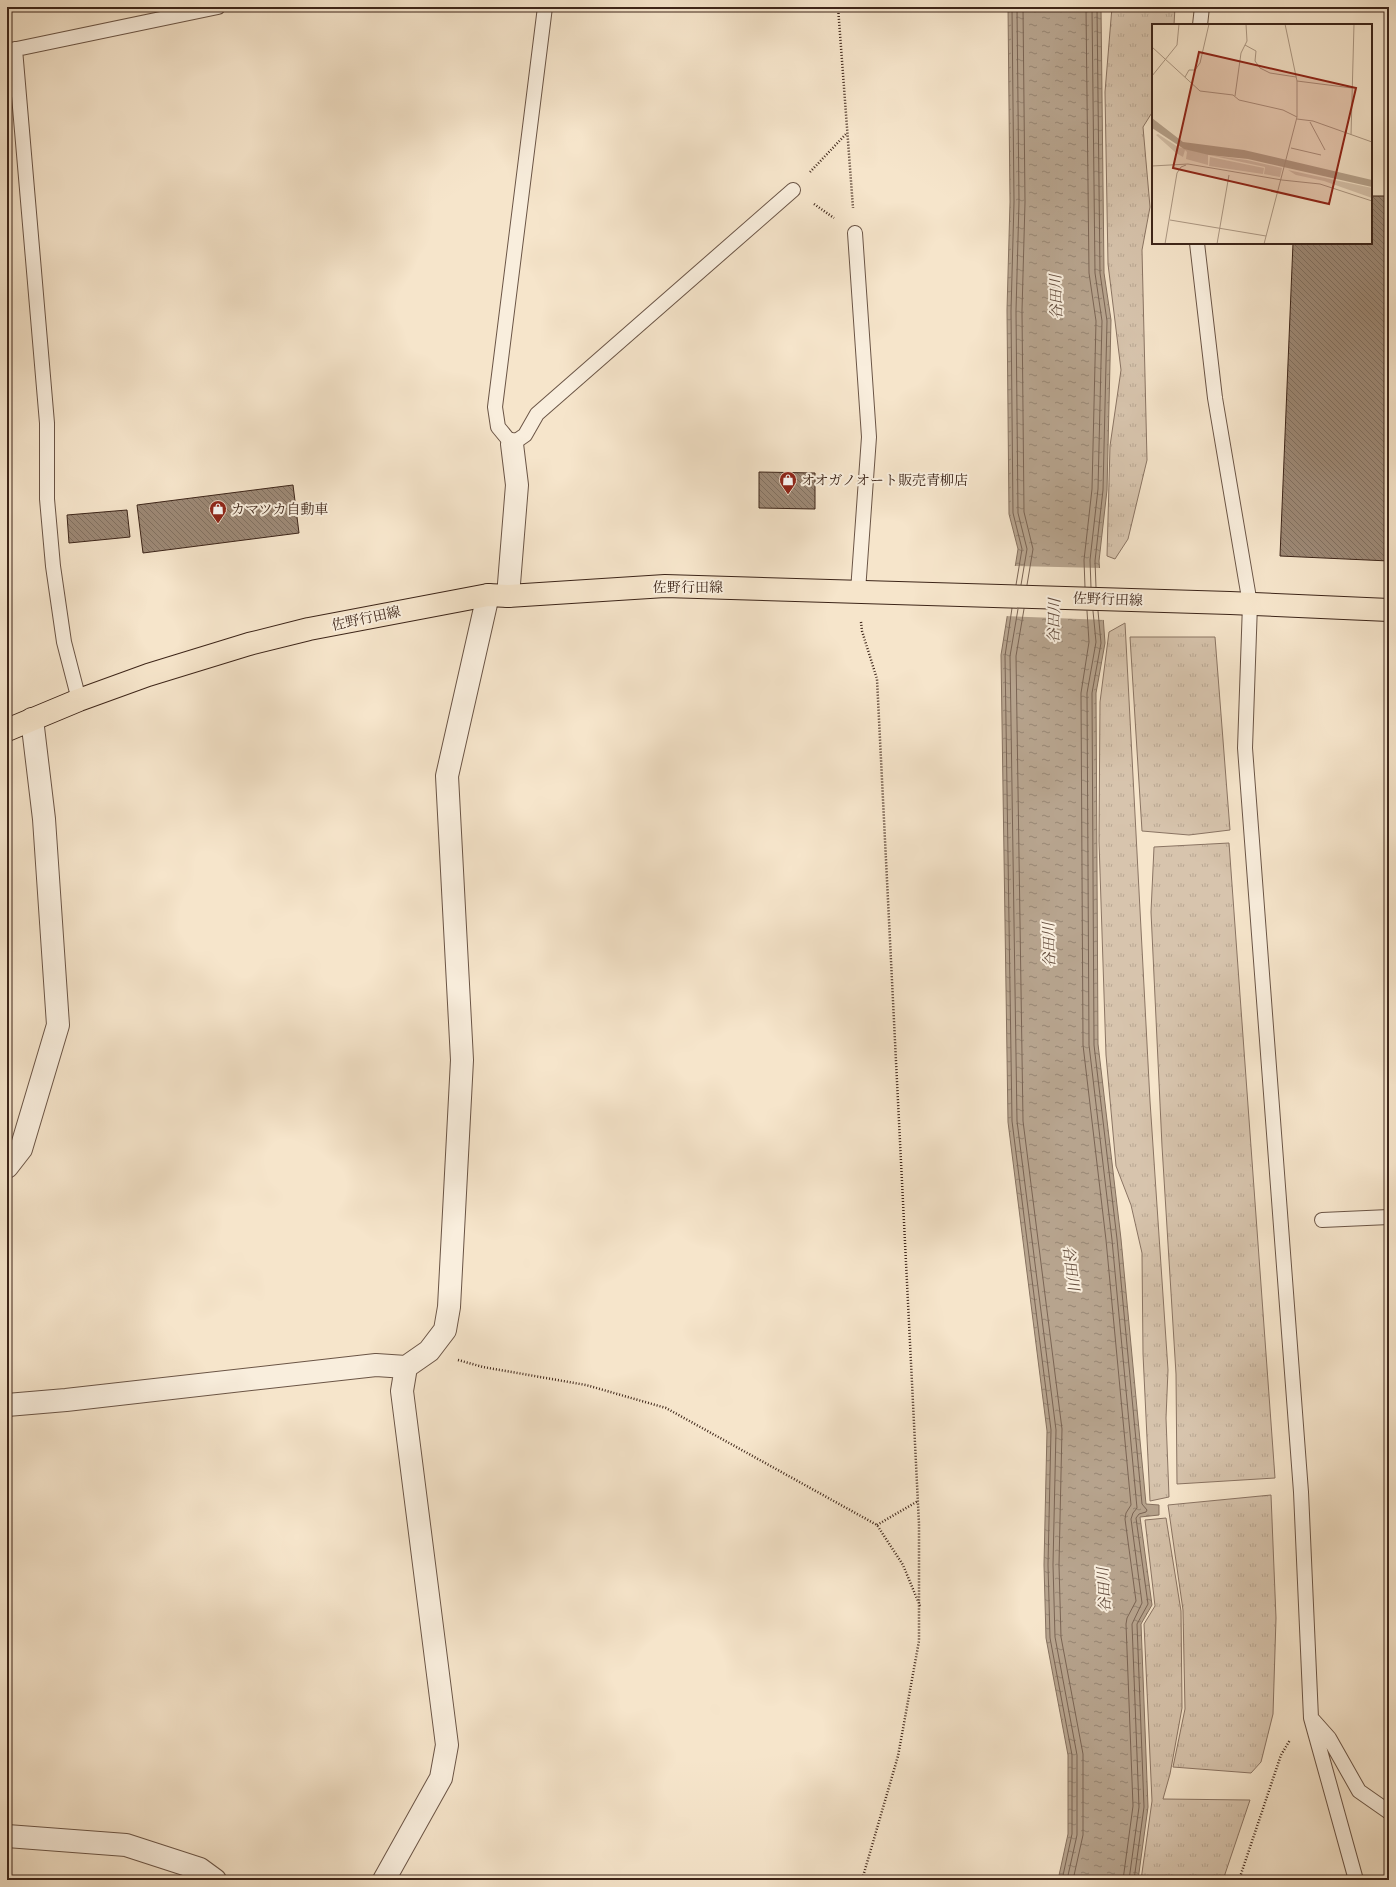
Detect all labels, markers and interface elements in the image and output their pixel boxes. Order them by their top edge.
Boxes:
inset map [1152,24,1372,244]
water label: 谷田川 [1047,272,1068,320]
shop icon: オオガノオート販売青柳店 [778,470,798,495]
place label: オオガノオート販売青柳店 [801,472,968,492]
shop icon: カマツカ自動車 [208,499,228,524]
place label: カマツカ自動車 [231,501,329,521]
street label: 佐野行田線 [653,579,723,599]
street label: 佐野行田線 [1073,590,1143,612]
water label: 谷田川 [1045,596,1066,644]
street label: 佐野行田線 [330,603,403,637]
water label: 谷田川 [1040,920,1061,968]
water label: 谷田川 [1056,1245,1083,1294]
water label: 谷田川 [1094,1565,1117,1613]

